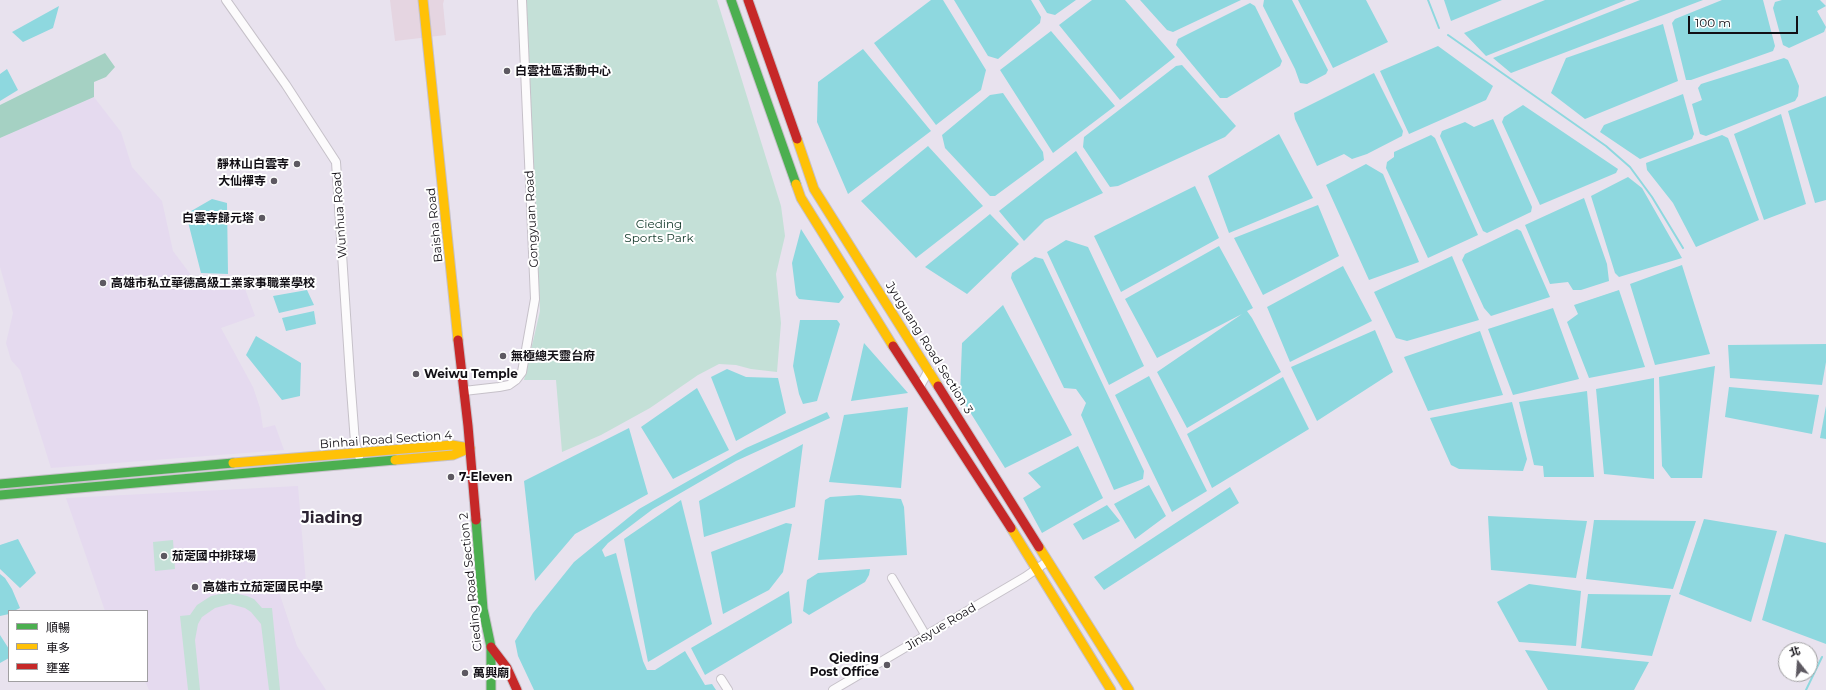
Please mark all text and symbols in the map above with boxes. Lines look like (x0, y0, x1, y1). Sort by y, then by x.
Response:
scale bar (1690, 8, 1800, 34)
text: 100 m (1695, 15, 1731, 30)
place label: 白雲社區活動中心 (515, 64, 611, 78)
marker: 白雲社區活動中心 (502, 66, 512, 76)
place label: 靜林山白雲寺 (217, 157, 289, 171)
marker: 靜林山白雲寺 (292, 159, 302, 169)
street label: Gongyuan Road (522, 170, 542, 268)
street label: Wunhua Road (330, 171, 350, 259)
place label: 大仙禪寺 (218, 174, 266, 188)
marker: 大仙禪寺 (269, 176, 279, 186)
street label: Baisha Road (424, 187, 446, 263)
place label: 白雲寺歸元塔 (182, 211, 254, 225)
marker: 白雲寺歸元塔 (257, 213, 267, 223)
park label: Cieding Sports Park (624, 217, 694, 245)
place label: 高雄市私立華德高級工業家事職業學校 (111, 276, 315, 290)
marker: 高雄市私立華德高級工業家事職業學校 (98, 278, 108, 288)
street label: Jyuguang Road Section 3 (882, 279, 976, 417)
place label: 無極總天靈台府 (511, 349, 595, 363)
marker: 無極總天靈台府 (498, 351, 508, 361)
place label: Weiwu Temple (424, 367, 518, 381)
marker: Weiwu Temple (411, 369, 421, 379)
street label: Binhai Road Section 4 (319, 428, 453, 452)
place label: 7-Eleven (459, 470, 512, 484)
marker: 7-Eleven (446, 472, 456, 482)
district label: Jiading (301, 508, 363, 528)
street label: Cieding Road Section 2 (457, 512, 485, 652)
place label: 茄萣國中排球場 (172, 549, 256, 563)
marker: 茄萣國中排球場 (159, 551, 169, 561)
place label: 高雄市立茄萣國民中學 (203, 580, 323, 594)
marker: 高雄市立茄萣國民中學 (190, 582, 200, 592)
street label: Jinsyue Road (903, 600, 979, 654)
legend (8, 610, 148, 682)
text: 順暢 (46, 620, 70, 635)
text: 車多 (46, 640, 70, 655)
north arrow (1778, 642, 1818, 682)
text: 北 (1787, 643, 1802, 660)
place label: Qieding Post Office (810, 651, 879, 679)
text: 壅塞 (46, 660, 70, 675)
marker: Qieding Post Office (882, 660, 892, 670)
place label: 萬興廟 (473, 666, 509, 680)
marker: 萬興廟 (460, 668, 470, 678)

